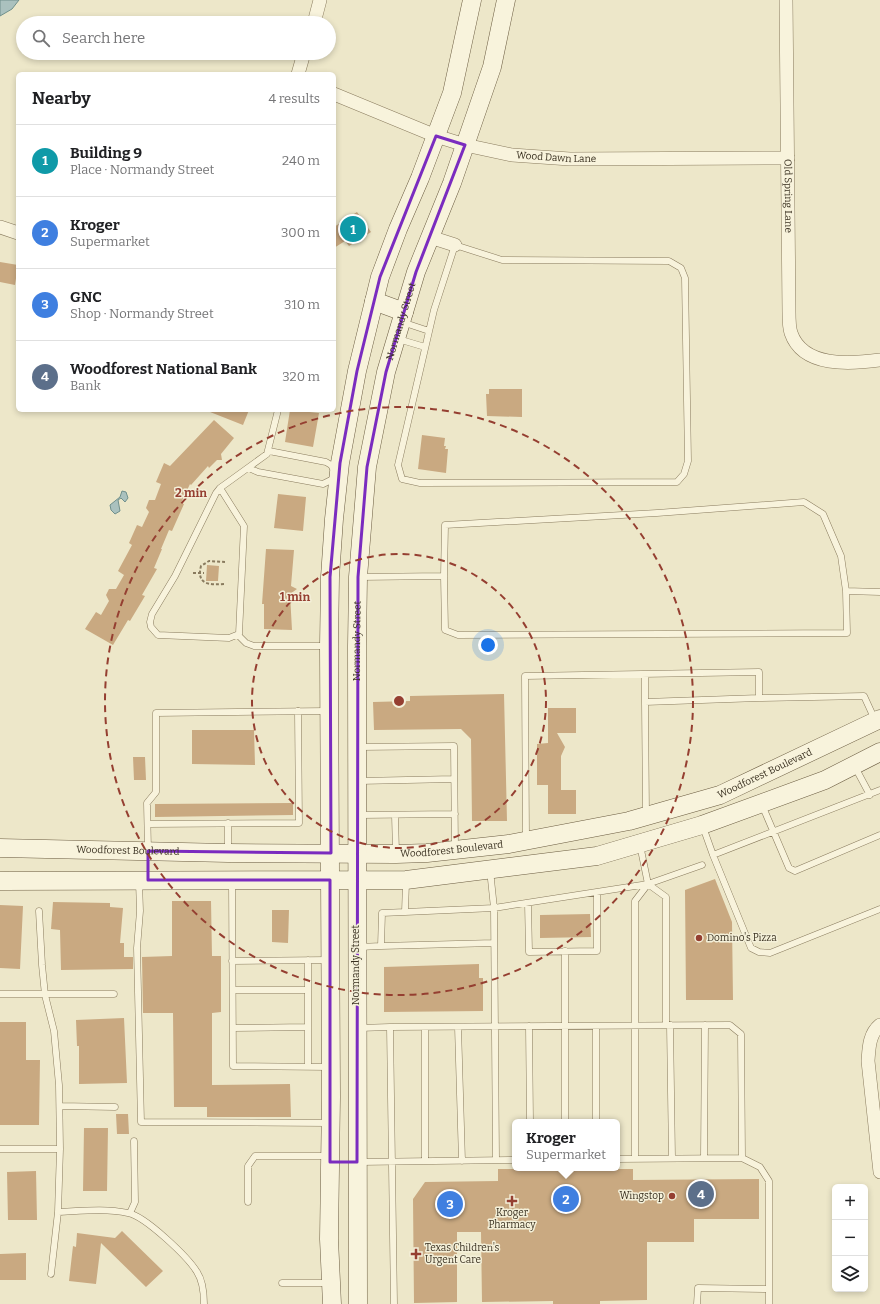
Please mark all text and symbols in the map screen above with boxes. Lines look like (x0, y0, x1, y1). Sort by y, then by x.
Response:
search box (16, 16, 336, 60)
icon: search (30, 27, 52, 49)
text: Search here (62, 29, 145, 47)
text: Nearby (32, 88, 91, 109)
text: 4 results (268, 91, 320, 106)
text: Building 9 (70, 144, 142, 162)
street label: Wood Dawn Lane (516, 149, 596, 165)
text: 1 (42, 153, 48, 168)
text: 240 m (282, 153, 320, 168)
street label: Old Spring Lane (782, 159, 794, 233)
text: Place · Normandy Street (70, 162, 214, 177)
pin: 1 (340, 214, 366, 244)
text: Kroger (70, 216, 120, 234)
text: 2 (41, 225, 49, 240)
text: 300 m (281, 225, 320, 240)
text: Supermarket (70, 234, 150, 249)
street label: Normandy Street (384, 281, 419, 362)
text: GNC (70, 288, 102, 306)
text: 3 (41, 297, 49, 312)
text: 310 m (284, 297, 320, 312)
text: Shop · Normandy Street (70, 306, 214, 321)
text: Woodforest National Bank (70, 360, 257, 378)
text: 4 (41, 369, 49, 384)
text: 320 m (282, 369, 320, 384)
text: Bank (70, 378, 101, 393)
text: 2 min (175, 486, 207, 500)
text: 1 min (280, 590, 310, 604)
street label: Normandy Street (351, 600, 364, 681)
your location (478, 635, 498, 655)
centre of rings (392, 694, 406, 708)
street label: Woodforest Boulevard (716, 746, 814, 801)
street label: Woodforest Boulevard (400, 839, 504, 860)
street label: Woodforest Boulevard (76, 844, 180, 858)
street label: Normandy Street (350, 924, 362, 1005)
place label: Domino's Pizza (707, 932, 777, 944)
marker: Domino's Pizza (694, 933, 704, 943)
popup (512, 1119, 620, 1171)
text: Kroger (526, 1129, 576, 1147)
text: Supermarket (526, 1147, 606, 1162)
pin: 4 (688, 1179, 714, 1209)
pin: 2 (553, 1184, 579, 1214)
map controls (832, 1184, 868, 1292)
button: + (832, 1184, 868, 1220)
pin: 3 (437, 1189, 463, 1219)
place label: Wingstop (619, 1190, 664, 1202)
marker: Wingstop (667, 1191, 677, 1201)
marker: Kroger Pharmacy (507, 1196, 517, 1206)
place label: Kroger Pharmacy (488, 1207, 536, 1231)
button: − (832, 1220, 868, 1256)
place label: Texas Children's Urgent Care (425, 1242, 499, 1266)
marker: Texas Children's Urgent Care (410, 1248, 422, 1260)
button: layers (832, 1256, 868, 1292)

